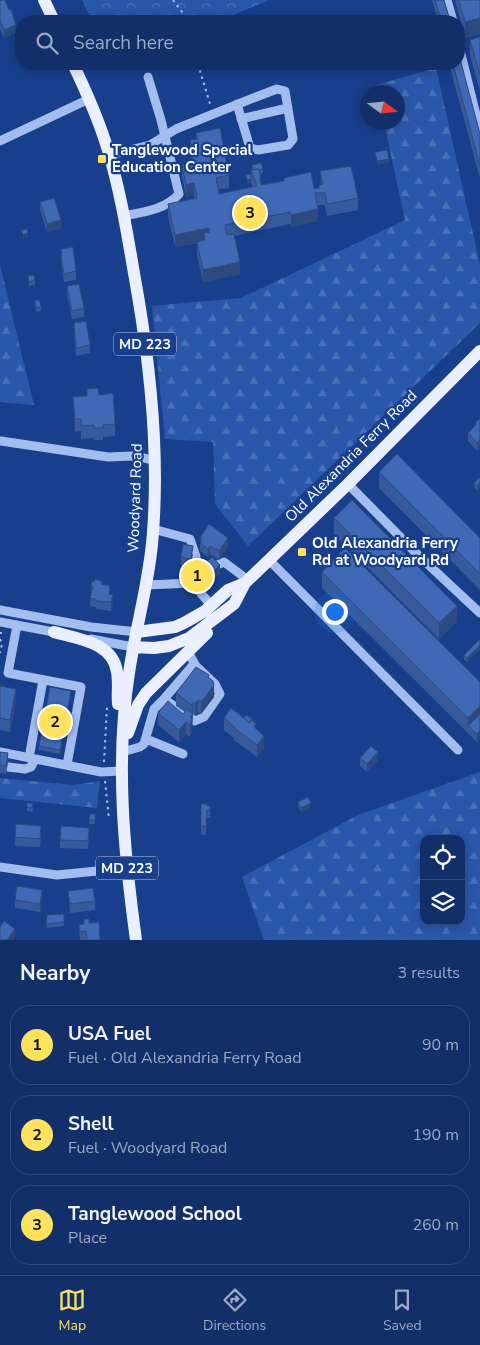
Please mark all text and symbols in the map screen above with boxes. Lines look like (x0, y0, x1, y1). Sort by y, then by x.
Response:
search box (15, 15, 465, 70)
icon: search (33, 29, 61, 57)
text: Search here (73, 30, 174, 56)
north arrow (360, 85, 405, 130)
place label: Tanglewood Special Education Center (112, 140, 253, 177)
marker: Tanglewood Special Education Center (96, 153, 108, 165)
pin: 3 (234, 194, 266, 232)
road number: MD 223 (114, 332, 176, 356)
street label: Old Alexandria Ferry Road (281, 386, 421, 526)
street label: Woodyard Road (123, 443, 147, 553)
place label: Old Alexandria Ferry Rd at Woodyard Rd (312, 533, 458, 570)
marker: Old Alexandria Ferry Rd at Woodyard Rd (296, 546, 308, 558)
pin: 1 (181, 557, 213, 595)
your location (322, 599, 348, 625)
pin: 2 (39, 703, 71, 741)
map controls (420, 835, 465, 925)
button: locate (420, 835, 465, 880)
road number: MD 223 (96, 856, 158, 880)
button: layers (420, 880, 465, 925)
text: Nearby (20, 959, 90, 987)
text: 3 results (398, 962, 460, 984)
text: USA Fuel (68, 1021, 151, 1047)
text: 1 (32, 1034, 42, 1056)
text: 90 m (422, 1034, 459, 1056)
text: Fuel · Old Alexandria Ferry Road (68, 1047, 302, 1069)
text: Shell (68, 1111, 114, 1137)
text: 2 (32, 1124, 42, 1146)
text: 190 m (412, 1124, 459, 1146)
text: Fuel · Woodyard Road (68, 1137, 227, 1159)
text: Tanglewood School (68, 1201, 242, 1227)
text: 3 (32, 1214, 42, 1236)
text: 260 m (412, 1214, 459, 1236)
text: Place (68, 1227, 107, 1249)
tab: Map (58, 1286, 86, 1335)
tab: Directions (203, 1286, 266, 1335)
tab: Saved (383, 1286, 422, 1335)

